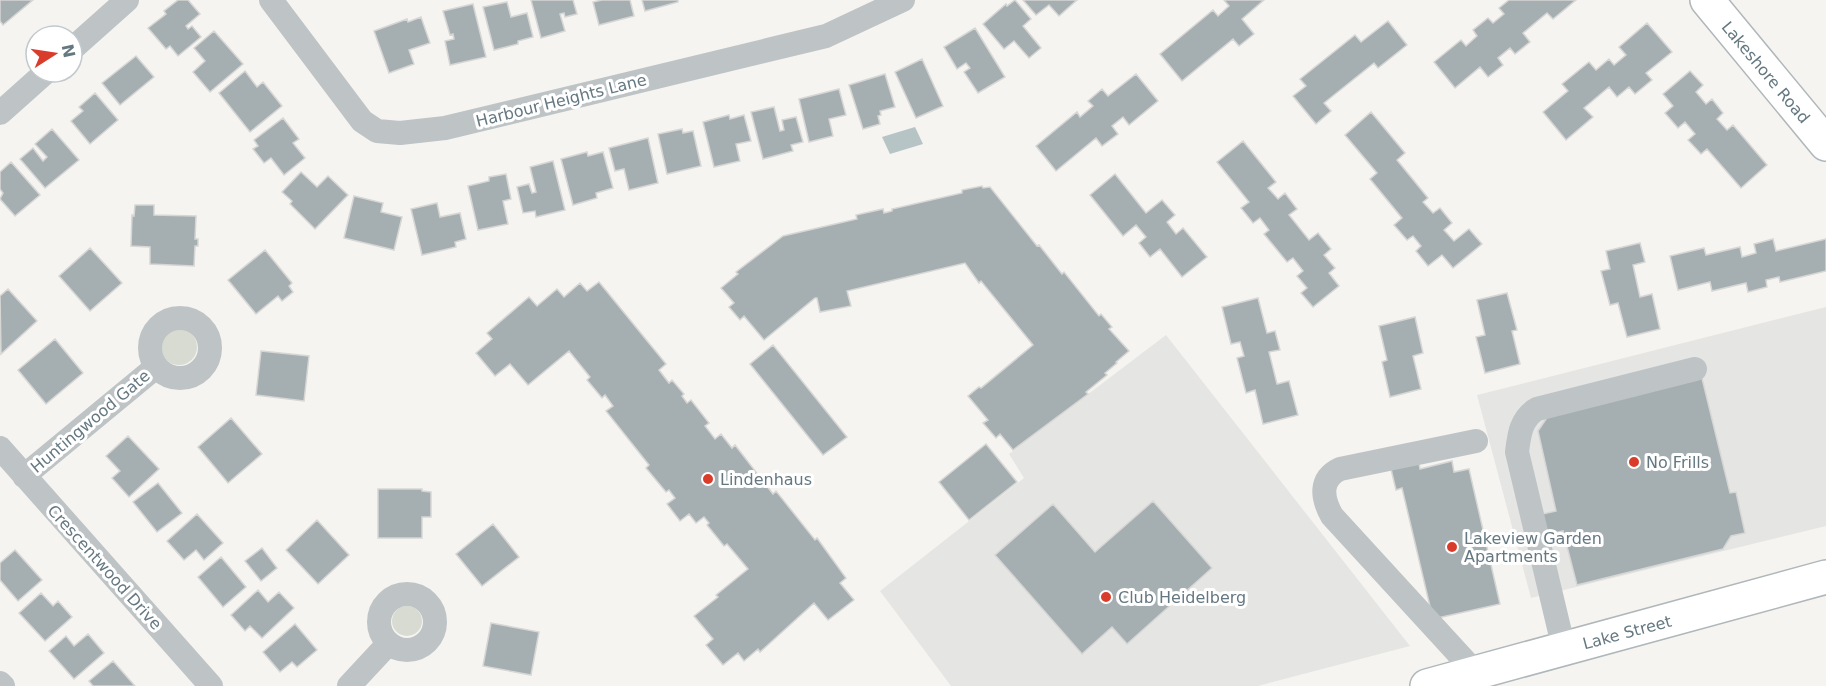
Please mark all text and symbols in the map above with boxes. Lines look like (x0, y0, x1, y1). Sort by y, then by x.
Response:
street label: Lakeshore Road (1718, 18, 1814, 127)
north arrow (24, 24, 84, 84)
text: N (57, 42, 79, 60)
street label: Harbour Heights Lane (474, 70, 648, 131)
street label: Huntingwood Gate (27, 366, 154, 477)
place label: No Frills (1646, 453, 1709, 472)
marker: No Frills (1627, 455, 1641, 469)
place label: Lindenhaus (720, 470, 812, 489)
marker: Lindenhaus (701, 472, 715, 486)
street label: Crescentwood Drive (44, 501, 166, 634)
place label: Lakeview Garden Apartments (1464, 529, 1602, 566)
marker: Lakeview Garden Apartments (1445, 540, 1459, 554)
place label: Club Heidelberg (1118, 588, 1246, 607)
marker: Club Heidelberg (1099, 590, 1113, 604)
street label: Lake Street (1581, 612, 1674, 653)

